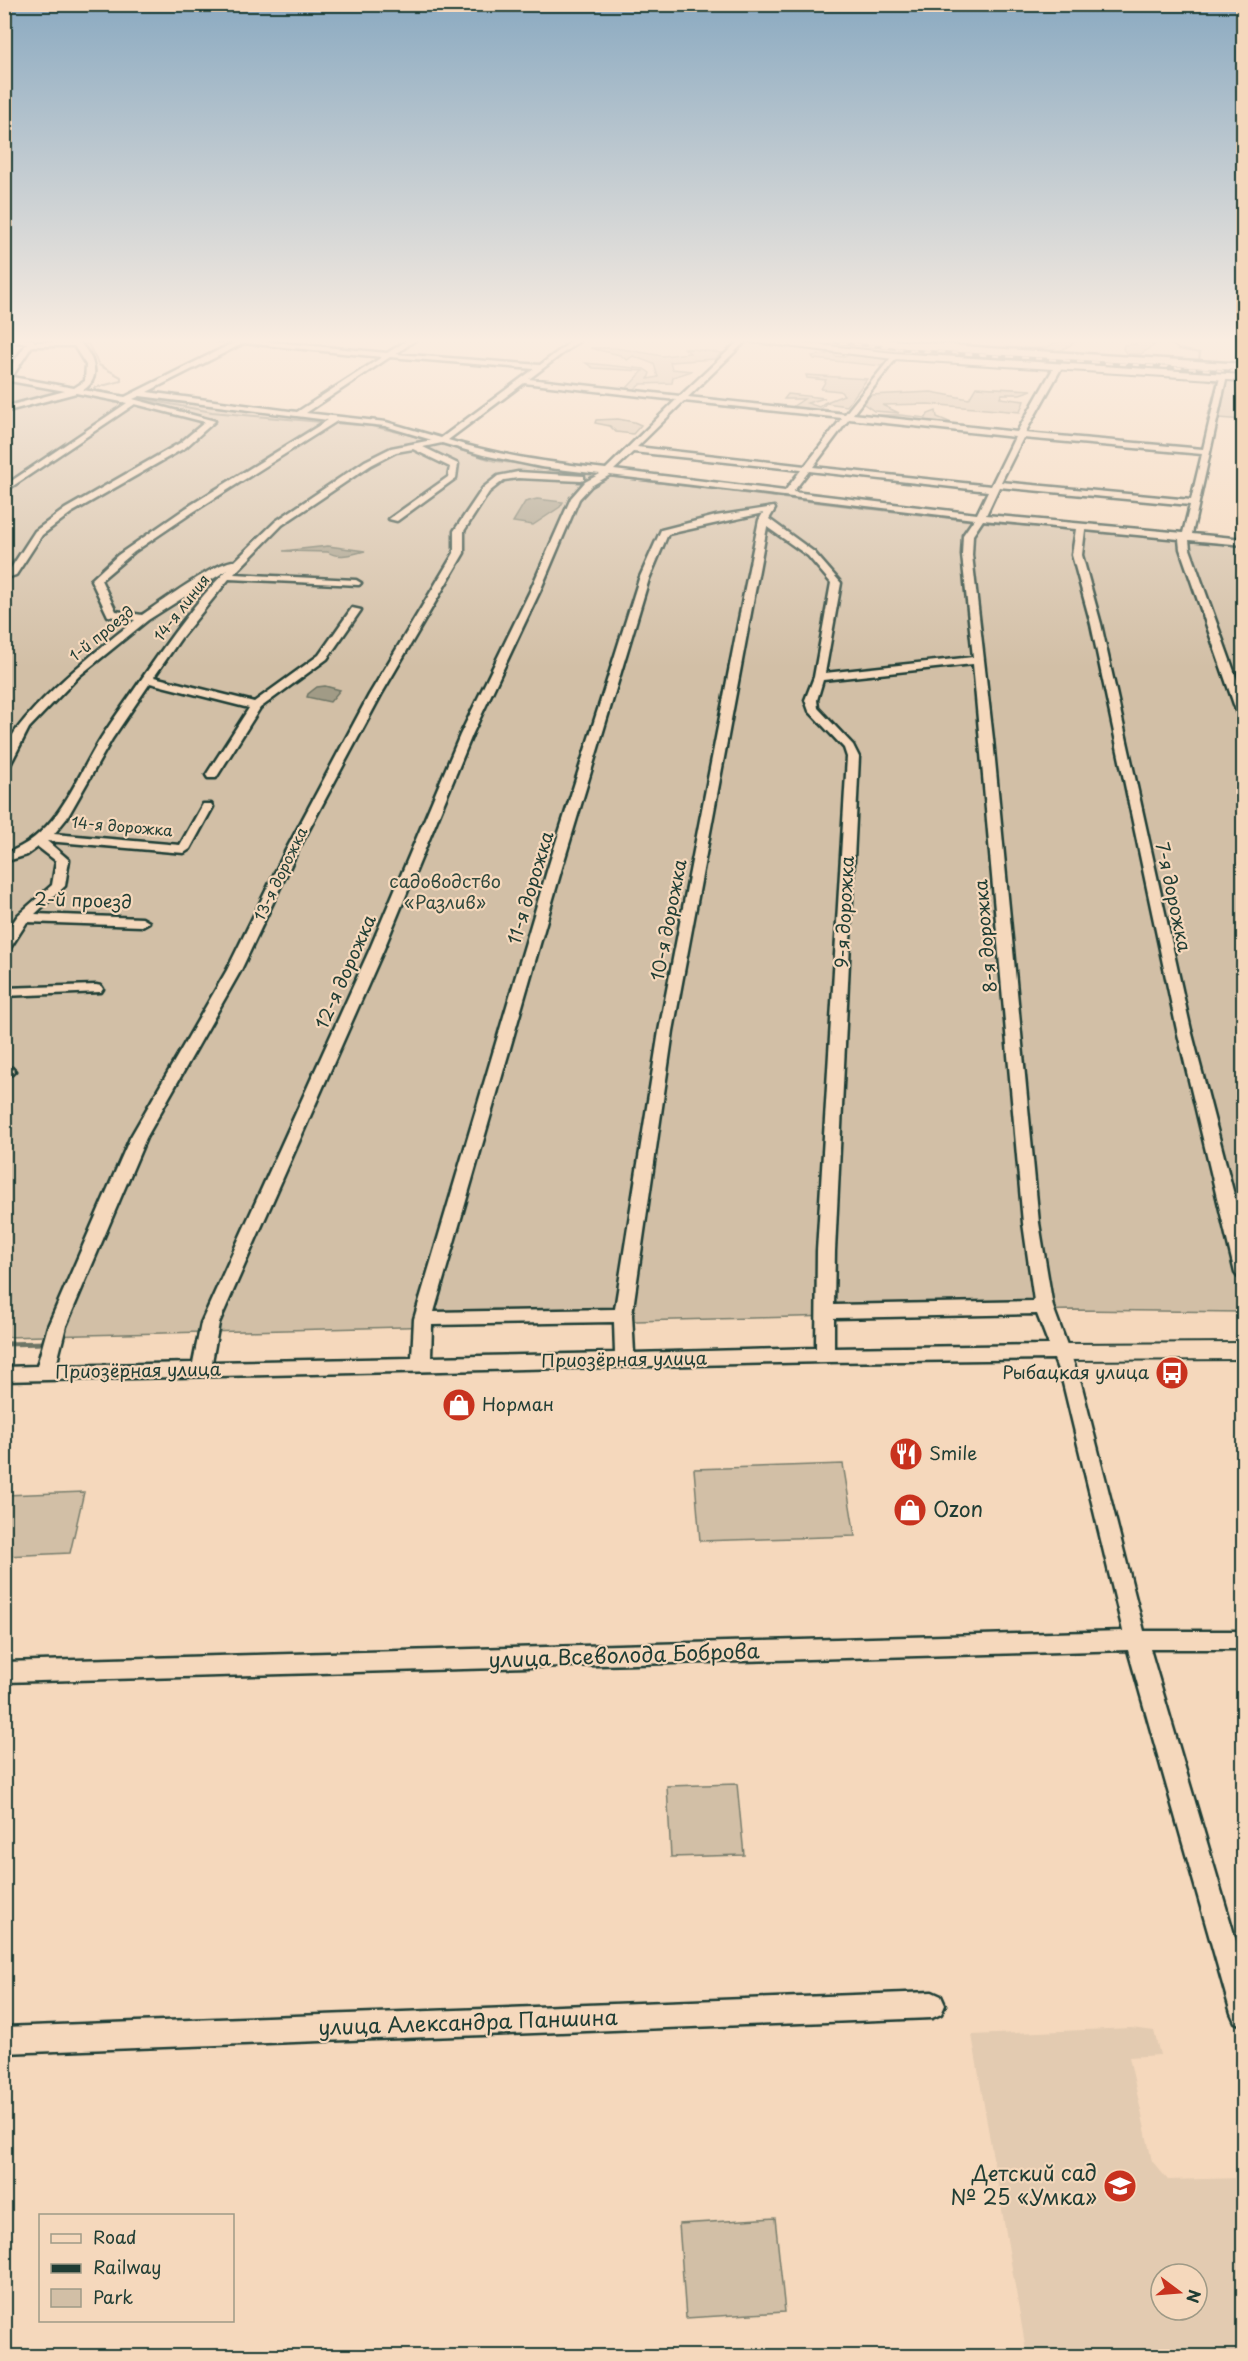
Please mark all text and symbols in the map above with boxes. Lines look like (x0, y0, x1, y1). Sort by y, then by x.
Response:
street label: 14-я линия (147, 569, 214, 645)
street label: 1-й проезд (64, 599, 139, 666)
street label: 14-я дорожка (70, 810, 174, 841)
street label: 13-я дорожка (247, 822, 313, 924)
street label: 11-я дорожка (500, 827, 560, 948)
street label: 7-я дорожка (1150, 839, 1199, 955)
street label: 9-я дорожка (827, 854, 860, 969)
street label: 10-я дорожка (643, 856, 693, 983)
park label: садоводство «Разлив» (389, 867, 501, 915)
street label: 8-я дорожка (966, 878, 1003, 994)
street label: 2-й проезд (34, 884, 132, 915)
street label: 12-я дорожка (307, 909, 382, 1033)
street label: Приозёрная улица (541, 1344, 708, 1373)
street label: Приозёрная улица (55, 1355, 222, 1384)
bus stop icon: Рыбацкая улица (1154, 1355, 1190, 1391)
place label: Рыбацкая улица (1002, 1358, 1150, 1385)
shop icon: Норман (441, 1387, 477, 1423)
place label: Норман (482, 1390, 554, 1417)
restaurant icon: Smile (888, 1436, 924, 1472)
place label: Smile (929, 1439, 977, 1466)
shop icon: Ozon (892, 1492, 928, 1528)
place label: Ozon (933, 1492, 983, 1524)
street label: улица Всеволода Боброва (488, 1633, 760, 1675)
street label: улица Александра Паншина (318, 2000, 619, 2042)
place label: Детский сад № 25 «Умка» (950, 2156, 1097, 2212)
school or university icon: Детский сад № 25 «Умка» (1102, 2168, 1138, 2204)
legend (39, 2214, 234, 2322)
text: Road (93, 2223, 137, 2250)
text: Railway (93, 2253, 161, 2280)
north arrow (1149, 2262, 1209, 2322)
text: Park (93, 2283, 133, 2310)
text: N (1181, 2287, 1208, 2306)

